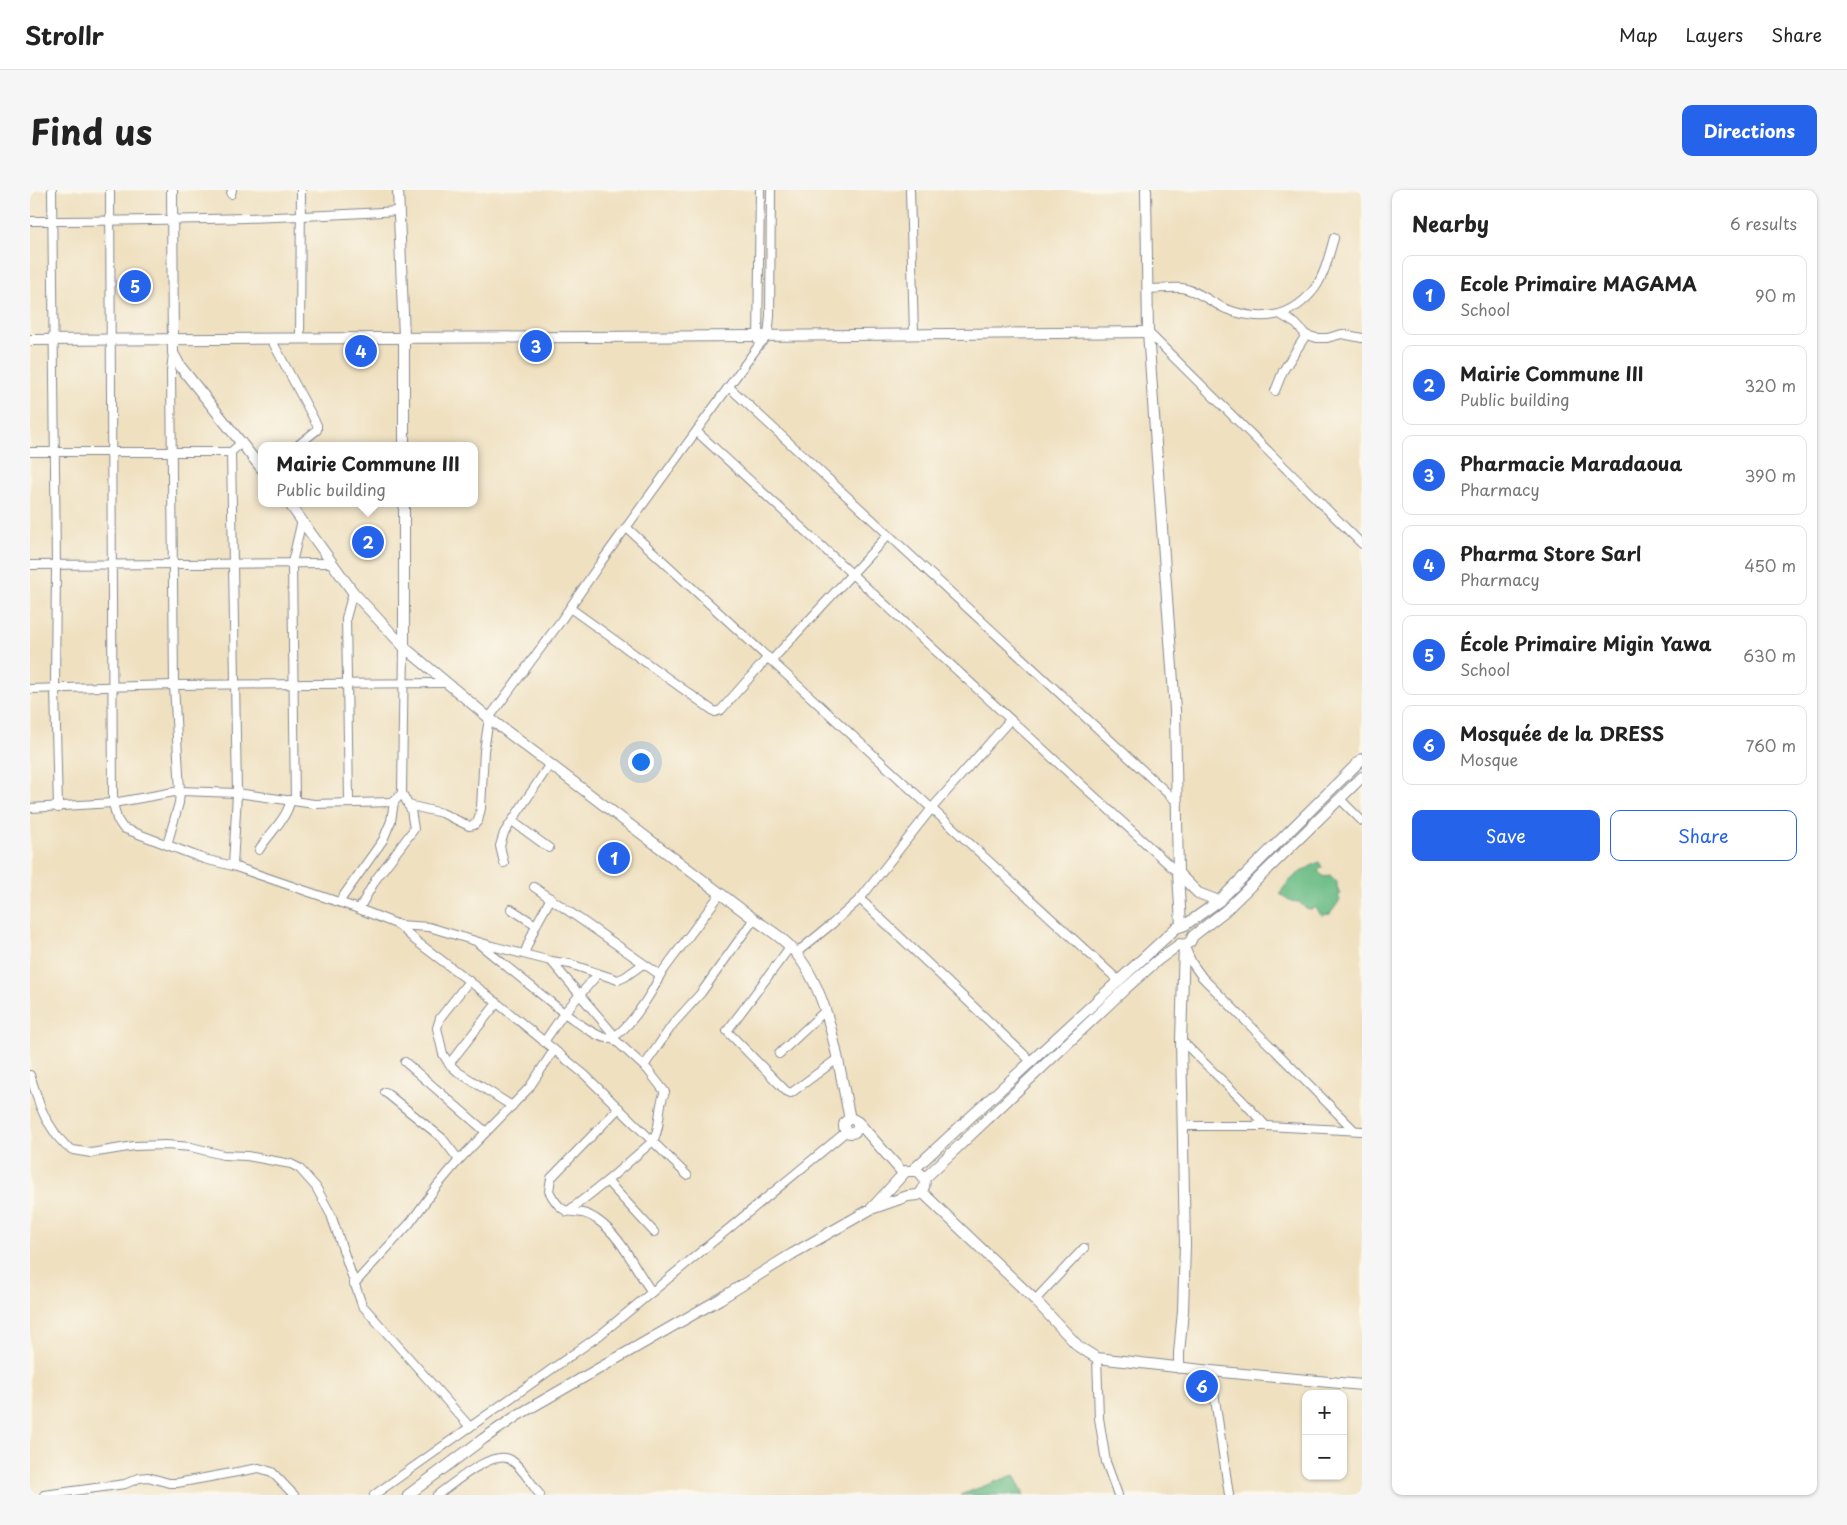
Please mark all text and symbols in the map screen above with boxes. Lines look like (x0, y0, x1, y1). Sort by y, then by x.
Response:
text: Strollr (25, 17, 104, 53)
text: Map (1619, 21, 1658, 48)
text: Layers (1686, 21, 1743, 48)
text: Share (1771, 21, 1822, 48)
text: Find us (30, 104, 152, 157)
button: Directions (1682, 105, 1817, 156)
text: Nearby (1412, 207, 1489, 239)
text: 6 results (1730, 211, 1797, 235)
pin: 5 (119, 267, 151, 305)
text: Ecole Primaire MAGAMA (1460, 269, 1697, 297)
text: 1 (1425, 283, 1433, 307)
text: 90 m (1755, 283, 1796, 307)
text: School (1460, 297, 1510, 321)
pin: 3 (520, 327, 552, 365)
pin: 4 (345, 332, 377, 370)
text: Mairie Commune III (1460, 359, 1643, 387)
text: 2 (1423, 373, 1435, 397)
text: 320 m (1745, 373, 1796, 397)
text: Public building (1460, 387, 1570, 411)
popup (258, 442, 478, 507)
text: Mairie Commune III (276, 449, 460, 477)
text: Pharmacie Maradaoua (1460, 449, 1682, 477)
text: 3 (1424, 463, 1434, 487)
text: 390 m (1745, 463, 1796, 487)
text: Public building (276, 477, 386, 501)
text: Pharmacy (1460, 477, 1540, 501)
pin: 2 (352, 523, 384, 561)
text: Pharma Store Sarl (1460, 539, 1641, 567)
text: 4 (1424, 553, 1434, 577)
text: 450 m (1744, 553, 1796, 577)
text: Pharmacy (1460, 567, 1540, 591)
text: École Primaire Migin Yawa (1460, 629, 1712, 657)
text: 5 (1424, 643, 1434, 667)
text: 630 m (1743, 643, 1796, 667)
text: School (1460, 657, 1510, 681)
text: Mosquée de la DRESS (1460, 719, 1664, 747)
text: 6 (1423, 733, 1435, 757)
text: 760 m (1746, 733, 1796, 757)
text: Mosque (1460, 747, 1518, 771)
your location (628, 749, 654, 775)
button: Save (1412, 810, 1600, 861)
button: Share (1610, 810, 1797, 861)
pin: 1 (598, 839, 630, 877)
pin: 6 (1186, 1367, 1218, 1405)
map controls (1302, 1390, 1347, 1480)
button: + (1302, 1390, 1347, 1435)
button: − (1302, 1435, 1347, 1480)

